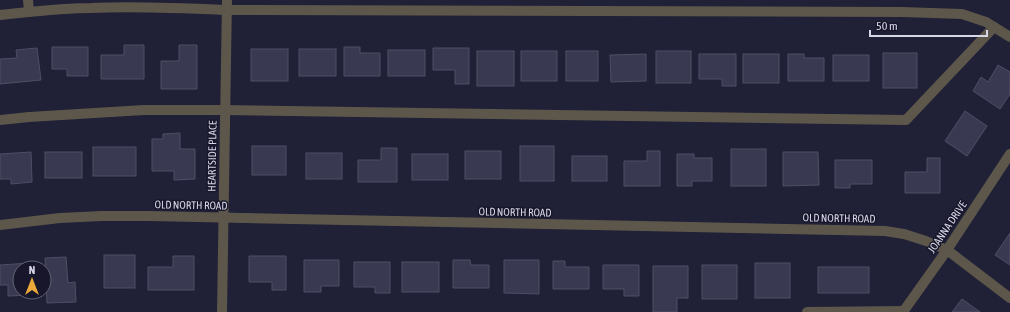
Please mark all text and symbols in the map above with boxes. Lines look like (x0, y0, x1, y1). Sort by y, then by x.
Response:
scale bar (870, 12, 987, 38)
text: 50 m (876, 19, 898, 33)
street label: HEARTSIDE PLACE (205, 120, 219, 192)
street label: OLD NORTH ROAD (154, 198, 228, 212)
street label: JOANNA DRIVE (925, 199, 969, 255)
street label: OLD NORTH ROAD (478, 205, 552, 219)
street label: OLD NORTH ROAD (802, 211, 876, 225)
north arrow (12, 260, 52, 300)
text: N (29, 264, 35, 276)

